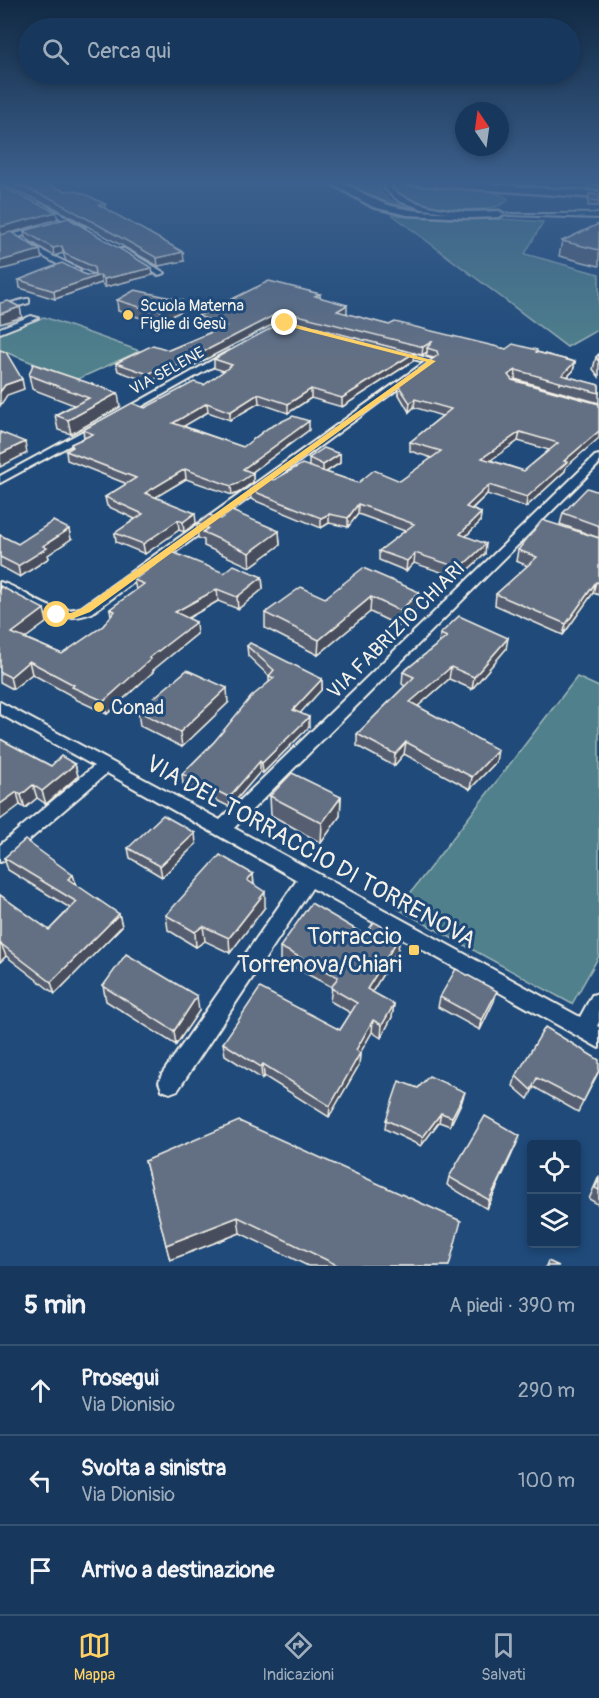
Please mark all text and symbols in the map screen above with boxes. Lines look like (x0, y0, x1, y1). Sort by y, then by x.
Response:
search box (18, 18, 581, 84)
icon: search (39, 35, 72, 68)
text: Cerca qui (87, 37, 171, 65)
north arrow (455, 102, 509, 156)
place label: Scuola Materna Figlie di Gesù (140, 296, 244, 334)
marker: Scuola Materna Figlie di Gesù (121, 308, 135, 322)
route end (271, 309, 297, 335)
street label: VIA SELENE (126, 342, 208, 400)
street label: VIA FABRIZIO CHIARI (322, 556, 470, 704)
route start (43, 601, 69, 627)
place label: Conad (111, 695, 164, 720)
marker: Conad (92, 700, 106, 714)
street label: VIA DEL TORRACCIO DI TORRENOVA (141, 749, 481, 955)
place label: Torraccio Torrenova/Chiari (237, 922, 402, 979)
marker: Torraccio Torrenova/Chiari (407, 943, 421, 957)
map controls (527, 1140, 581, 1248)
button: locate (527, 1140, 581, 1194)
button: layers (527, 1194, 581, 1248)
text: 5 min (24, 1289, 86, 1321)
text: A piedi · 390 m (449, 1293, 575, 1318)
text: Prosegui (81, 1364, 159, 1392)
icon: ahead (24, 1374, 57, 1407)
text: 290 m (518, 1378, 575, 1403)
text: Via Dionisio (81, 1392, 175, 1417)
text: Svolta a sinistra (81, 1454, 226, 1482)
icon: left (24, 1464, 57, 1497)
text: 100 m (518, 1468, 575, 1493)
text: Via Dionisio (81, 1482, 175, 1507)
icon: arrive (24, 1554, 57, 1587)
text: Arrivo a destinazione (81, 1556, 274, 1584)
tab: Mappa (74, 1629, 115, 1685)
tab: Indicazioni (263, 1629, 334, 1685)
tab: Salvati (481, 1629, 525, 1685)

